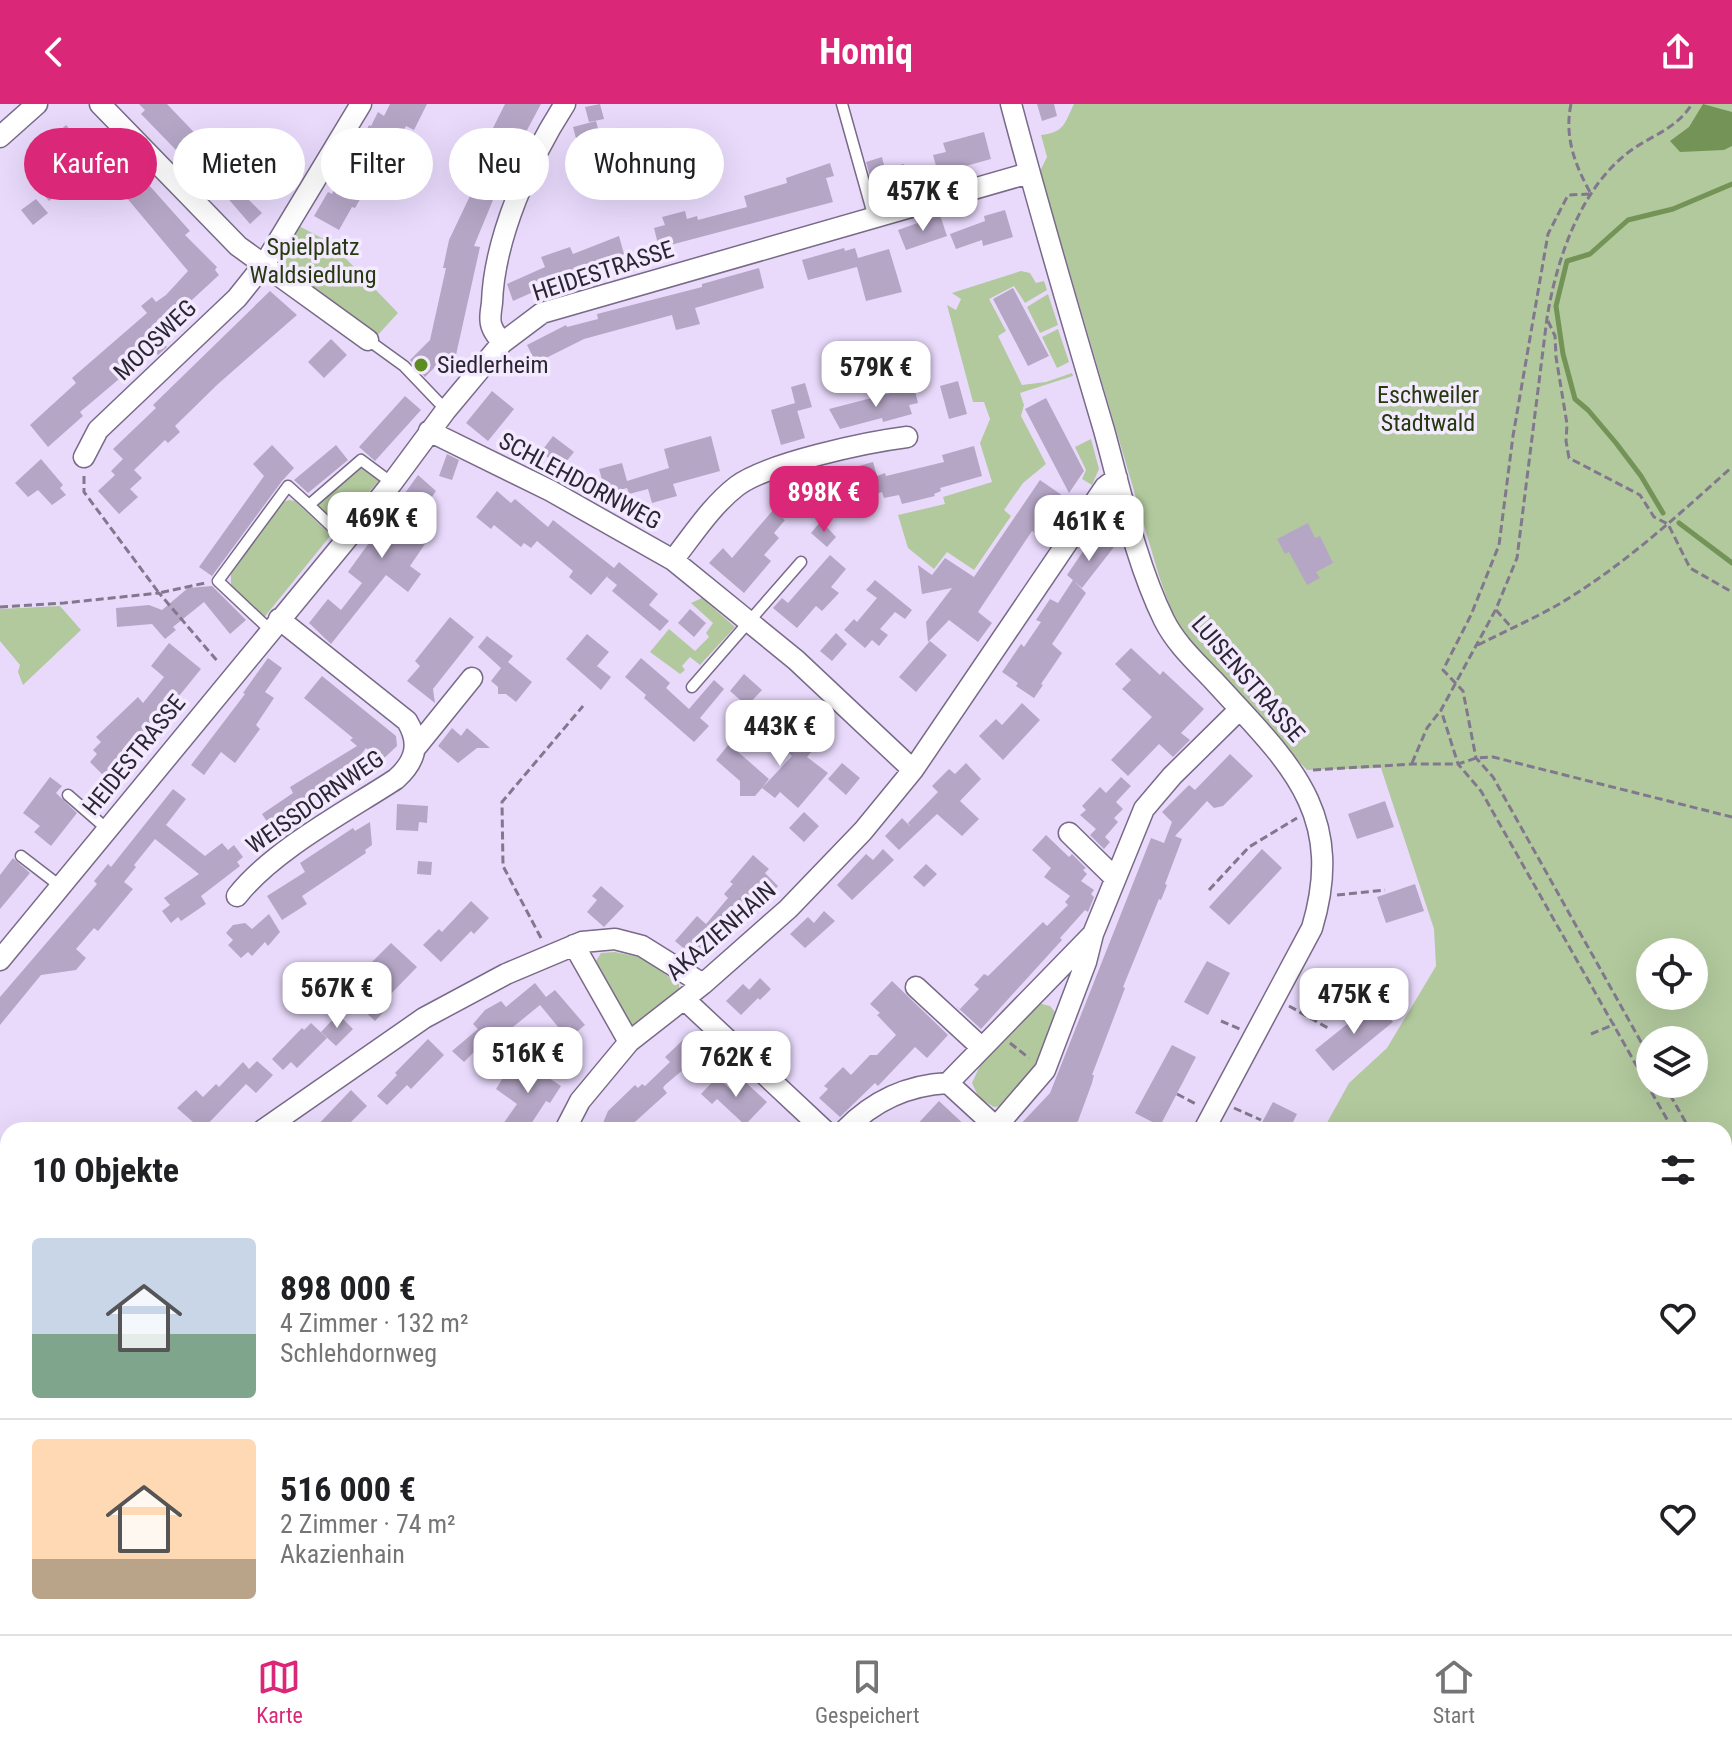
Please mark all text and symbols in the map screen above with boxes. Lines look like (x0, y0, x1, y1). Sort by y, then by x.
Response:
icon: back (32, 30, 76, 74)
icon: share (1656, 30, 1700, 74)
text: Homiq (819, 31, 913, 73)
chip: Kaufen (24, 128, 157, 200)
chip: Mieten (173, 128, 305, 200)
chip: Filter (321, 128, 433, 200)
chip: Neu (449, 128, 549, 200)
chip: Wohnung (565, 128, 724, 200)
pin: 457K € (858, 165, 988, 233)
text: 457K € (887, 176, 959, 206)
park label: Spielplatz Waldsiedlung (250, 233, 376, 289)
street label: HEIDESTRASSE (529, 235, 677, 307)
street label: MOOSWEG (108, 294, 202, 386)
pin: 579K € (811, 341, 941, 409)
place label: Siedlerheim (437, 351, 549, 379)
text: 579K € (840, 352, 912, 382)
marker: Siedlerheim (412, 356, 430, 374)
park label: Eschweiler Stadtwald (1377, 381, 1479, 437)
street label: SCHLEHDORNWEG (494, 427, 666, 535)
pin: 898K € (759, 466, 889, 534)
text: 898K € (788, 477, 860, 507)
pin: 469K € (317, 492, 447, 560)
pin: 461K € (1024, 495, 1154, 563)
text: 469K € (346, 503, 418, 533)
text: 461K € (1053, 506, 1125, 536)
street label: LUISENSTRASSE (1186, 610, 1310, 748)
street label: HEIDESTRASSE (77, 689, 191, 821)
pin: 443K € (715, 700, 845, 768)
text: 443K € (744, 711, 816, 741)
street label: WEISSDORNWEG (241, 744, 389, 860)
street label: AKAZIENHAIN (661, 876, 781, 986)
map controls (1636, 938, 1708, 1098)
button: locate (1636, 938, 1708, 1010)
pin: 567K € (272, 962, 402, 1030)
pin: 475K € (1289, 968, 1419, 1036)
text: 567K € (301, 973, 373, 1003)
text: 475K € (1318, 979, 1390, 1009)
button: layers (1636, 1026, 1708, 1098)
pin: 516K € (463, 1027, 593, 1095)
pin: 762K € (671, 1031, 801, 1099)
text: 516K € (492, 1038, 564, 1068)
text: 762K € (700, 1042, 772, 1072)
icon: filters (1656, 1148, 1700, 1192)
text: 10 Objekte (32, 1150, 179, 1190)
text: 898 000 € (280, 1268, 416, 1308)
icon: home (96, 1270, 192, 1366)
icon: heart (1656, 1296, 1700, 1340)
text: 4 Zimmer · 132 m² (280, 1308, 469, 1338)
text: Schlehdornweg (280, 1338, 437, 1368)
text: 516 000 € (280, 1469, 416, 1509)
icon: home (96, 1471, 192, 1567)
icon: heart (1656, 1497, 1700, 1541)
text: 2 Zimmer · 74 m² (280, 1509, 456, 1539)
text: Akazienhain (280, 1539, 405, 1569)
tab: Karte (256, 1655, 303, 1728)
tab: Gespeichert (815, 1655, 920, 1728)
tab: Start (1432, 1655, 1476, 1728)

